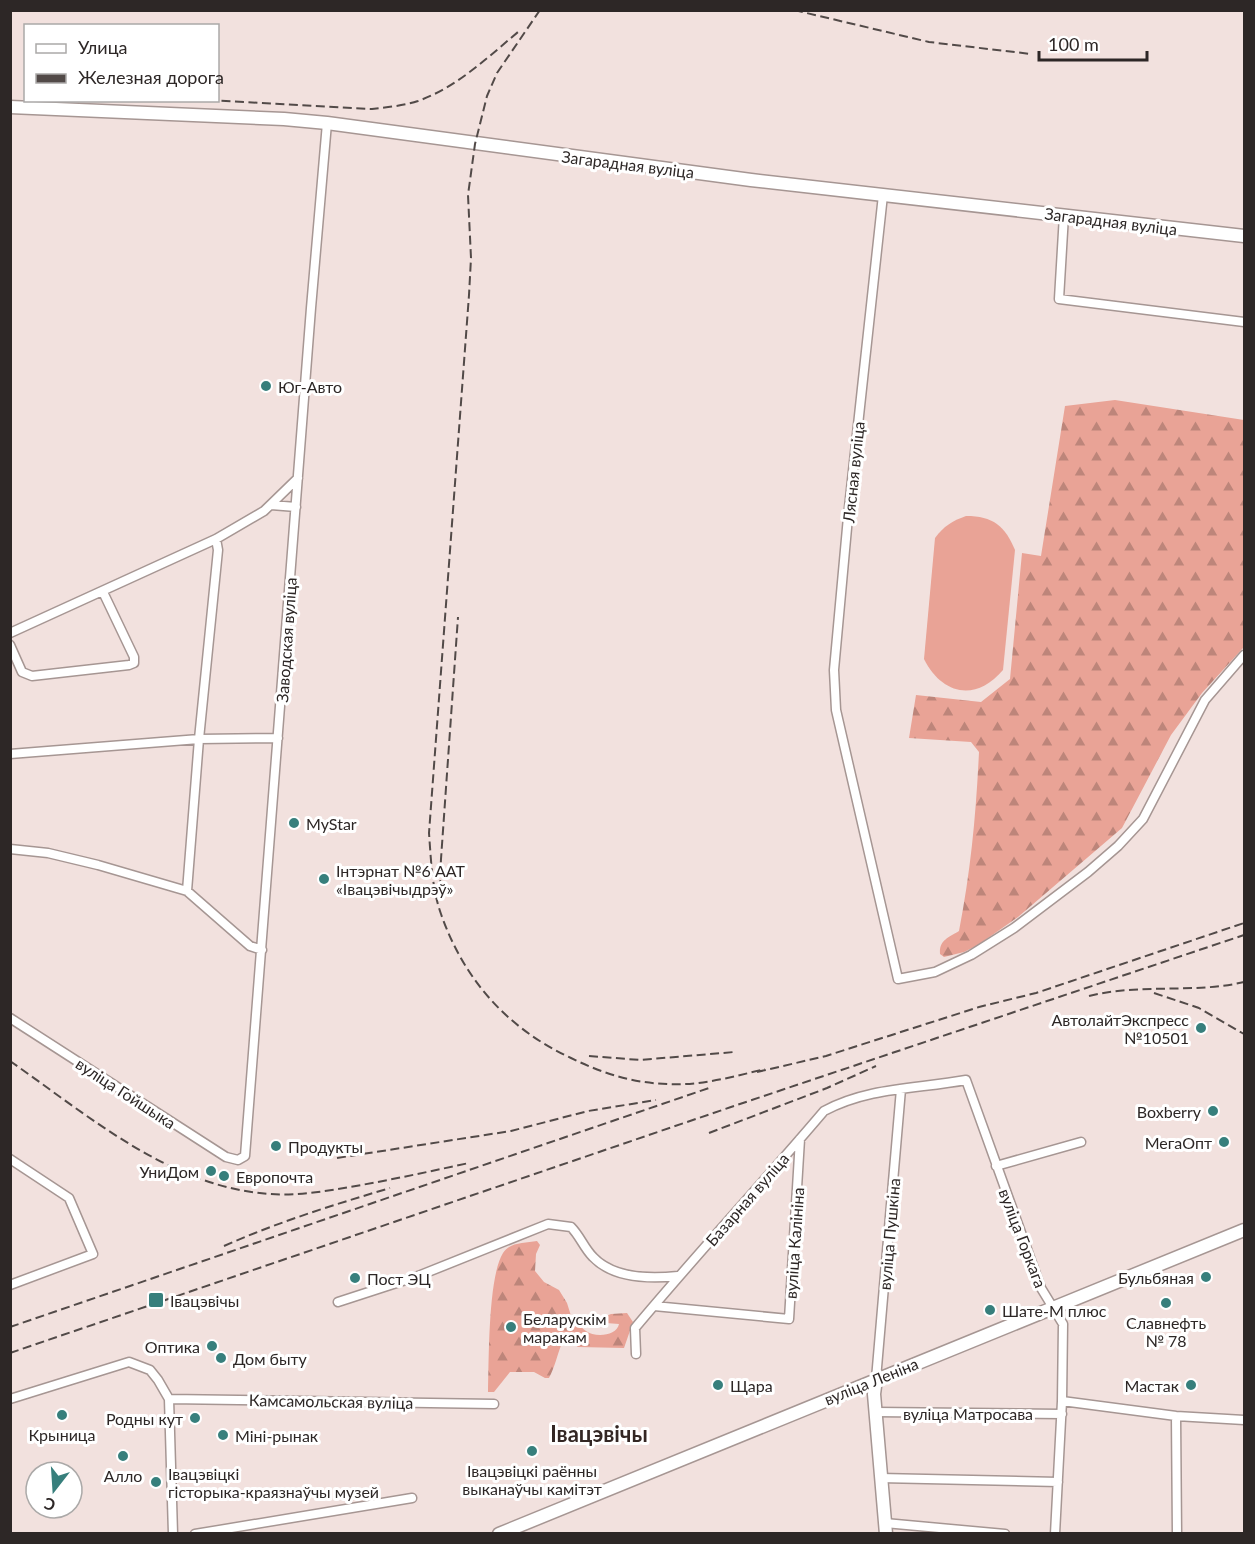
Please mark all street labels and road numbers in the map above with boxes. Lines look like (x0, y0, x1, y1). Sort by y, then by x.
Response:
street label: Загарадная вуліца (561, 146, 695, 182)
street label: Загарадная вуліца (1044, 203, 1178, 239)
street label: Лясная вуліца (838, 420, 868, 525)
street label: Заводская вуліца (272, 577, 300, 703)
street label: вуліца Гойшыка (73, 1054, 179, 1132)
street label: Базарная вуліца (701, 1149, 793, 1249)
street label: вуліца Пушкіна (875, 1177, 903, 1291)
street label: вуліца Горкага (995, 1186, 1051, 1290)
street label: вуліца Калініна (781, 1187, 807, 1299)
street label: вуліца Леніна (821, 1354, 921, 1408)
street label: Камсамольская вуліца (249, 1390, 413, 1412)
street label: вуліца Матросава (903, 1404, 1033, 1423)

